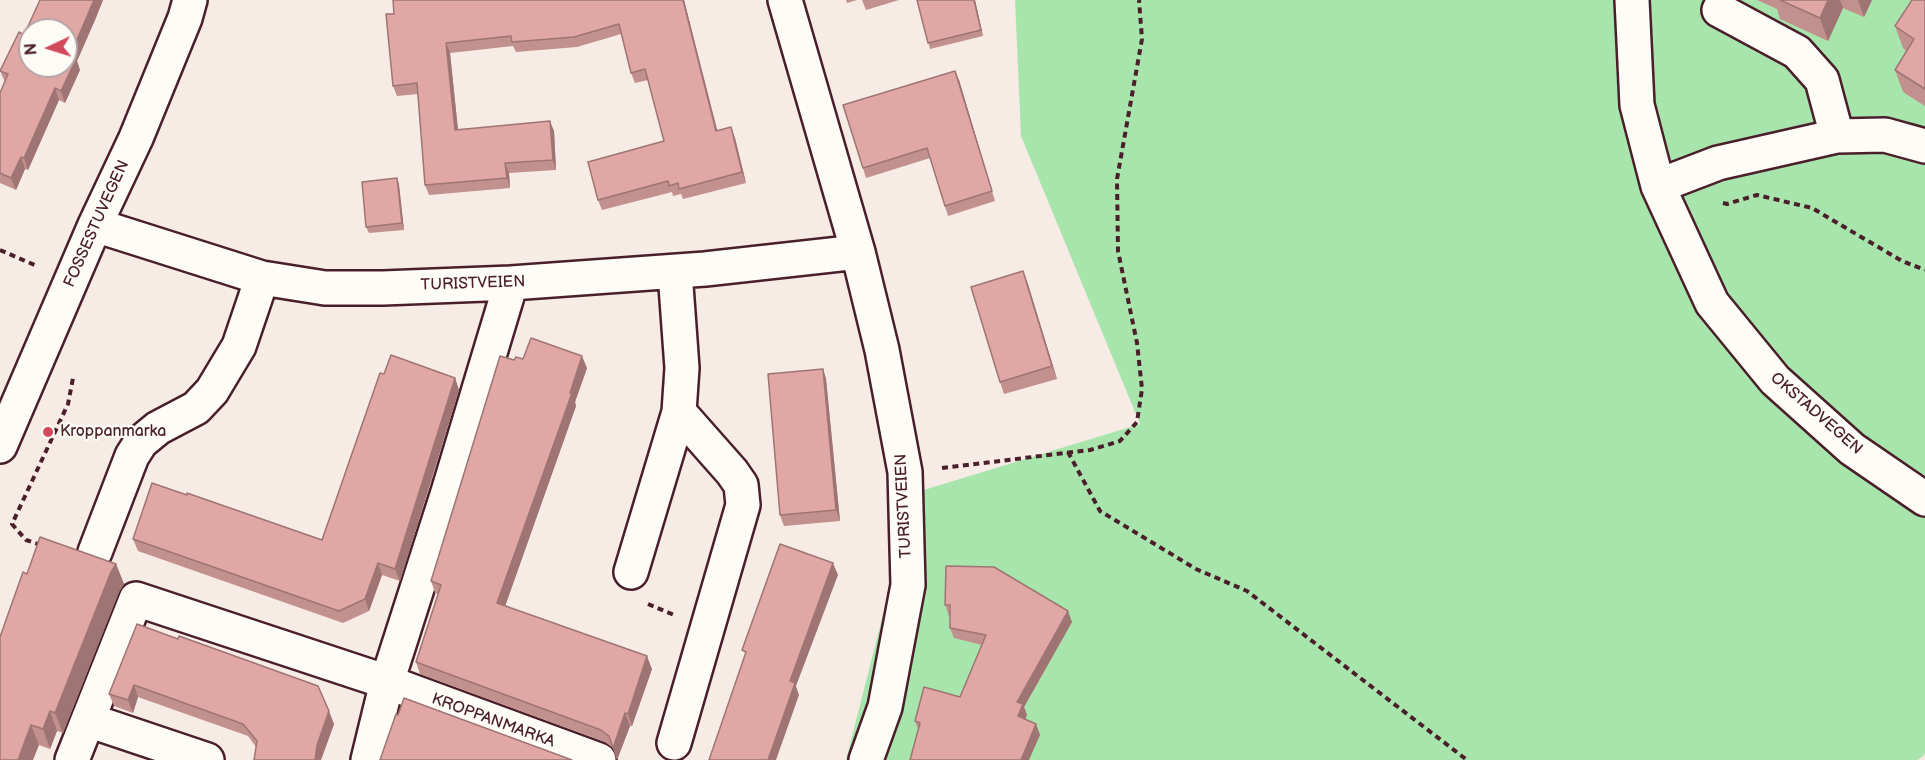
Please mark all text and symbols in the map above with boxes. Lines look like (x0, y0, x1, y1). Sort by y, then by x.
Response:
north arrow (18, 18, 78, 78)
text: N (22, 42, 41, 56)
street label: FOSSESTUVEGEN (60, 157, 134, 291)
street label: TURISTVEIEN (420, 273, 526, 295)
street label: OKSTADVEGEN (1766, 369, 1866, 459)
place label: Kroppanmarka (60, 422, 166, 442)
marker: Kroppanmarka (41, 425, 55, 439)
street label: TURISTVEIEN (892, 453, 916, 559)
street label: KROPPANMARKA (429, 690, 557, 752)

